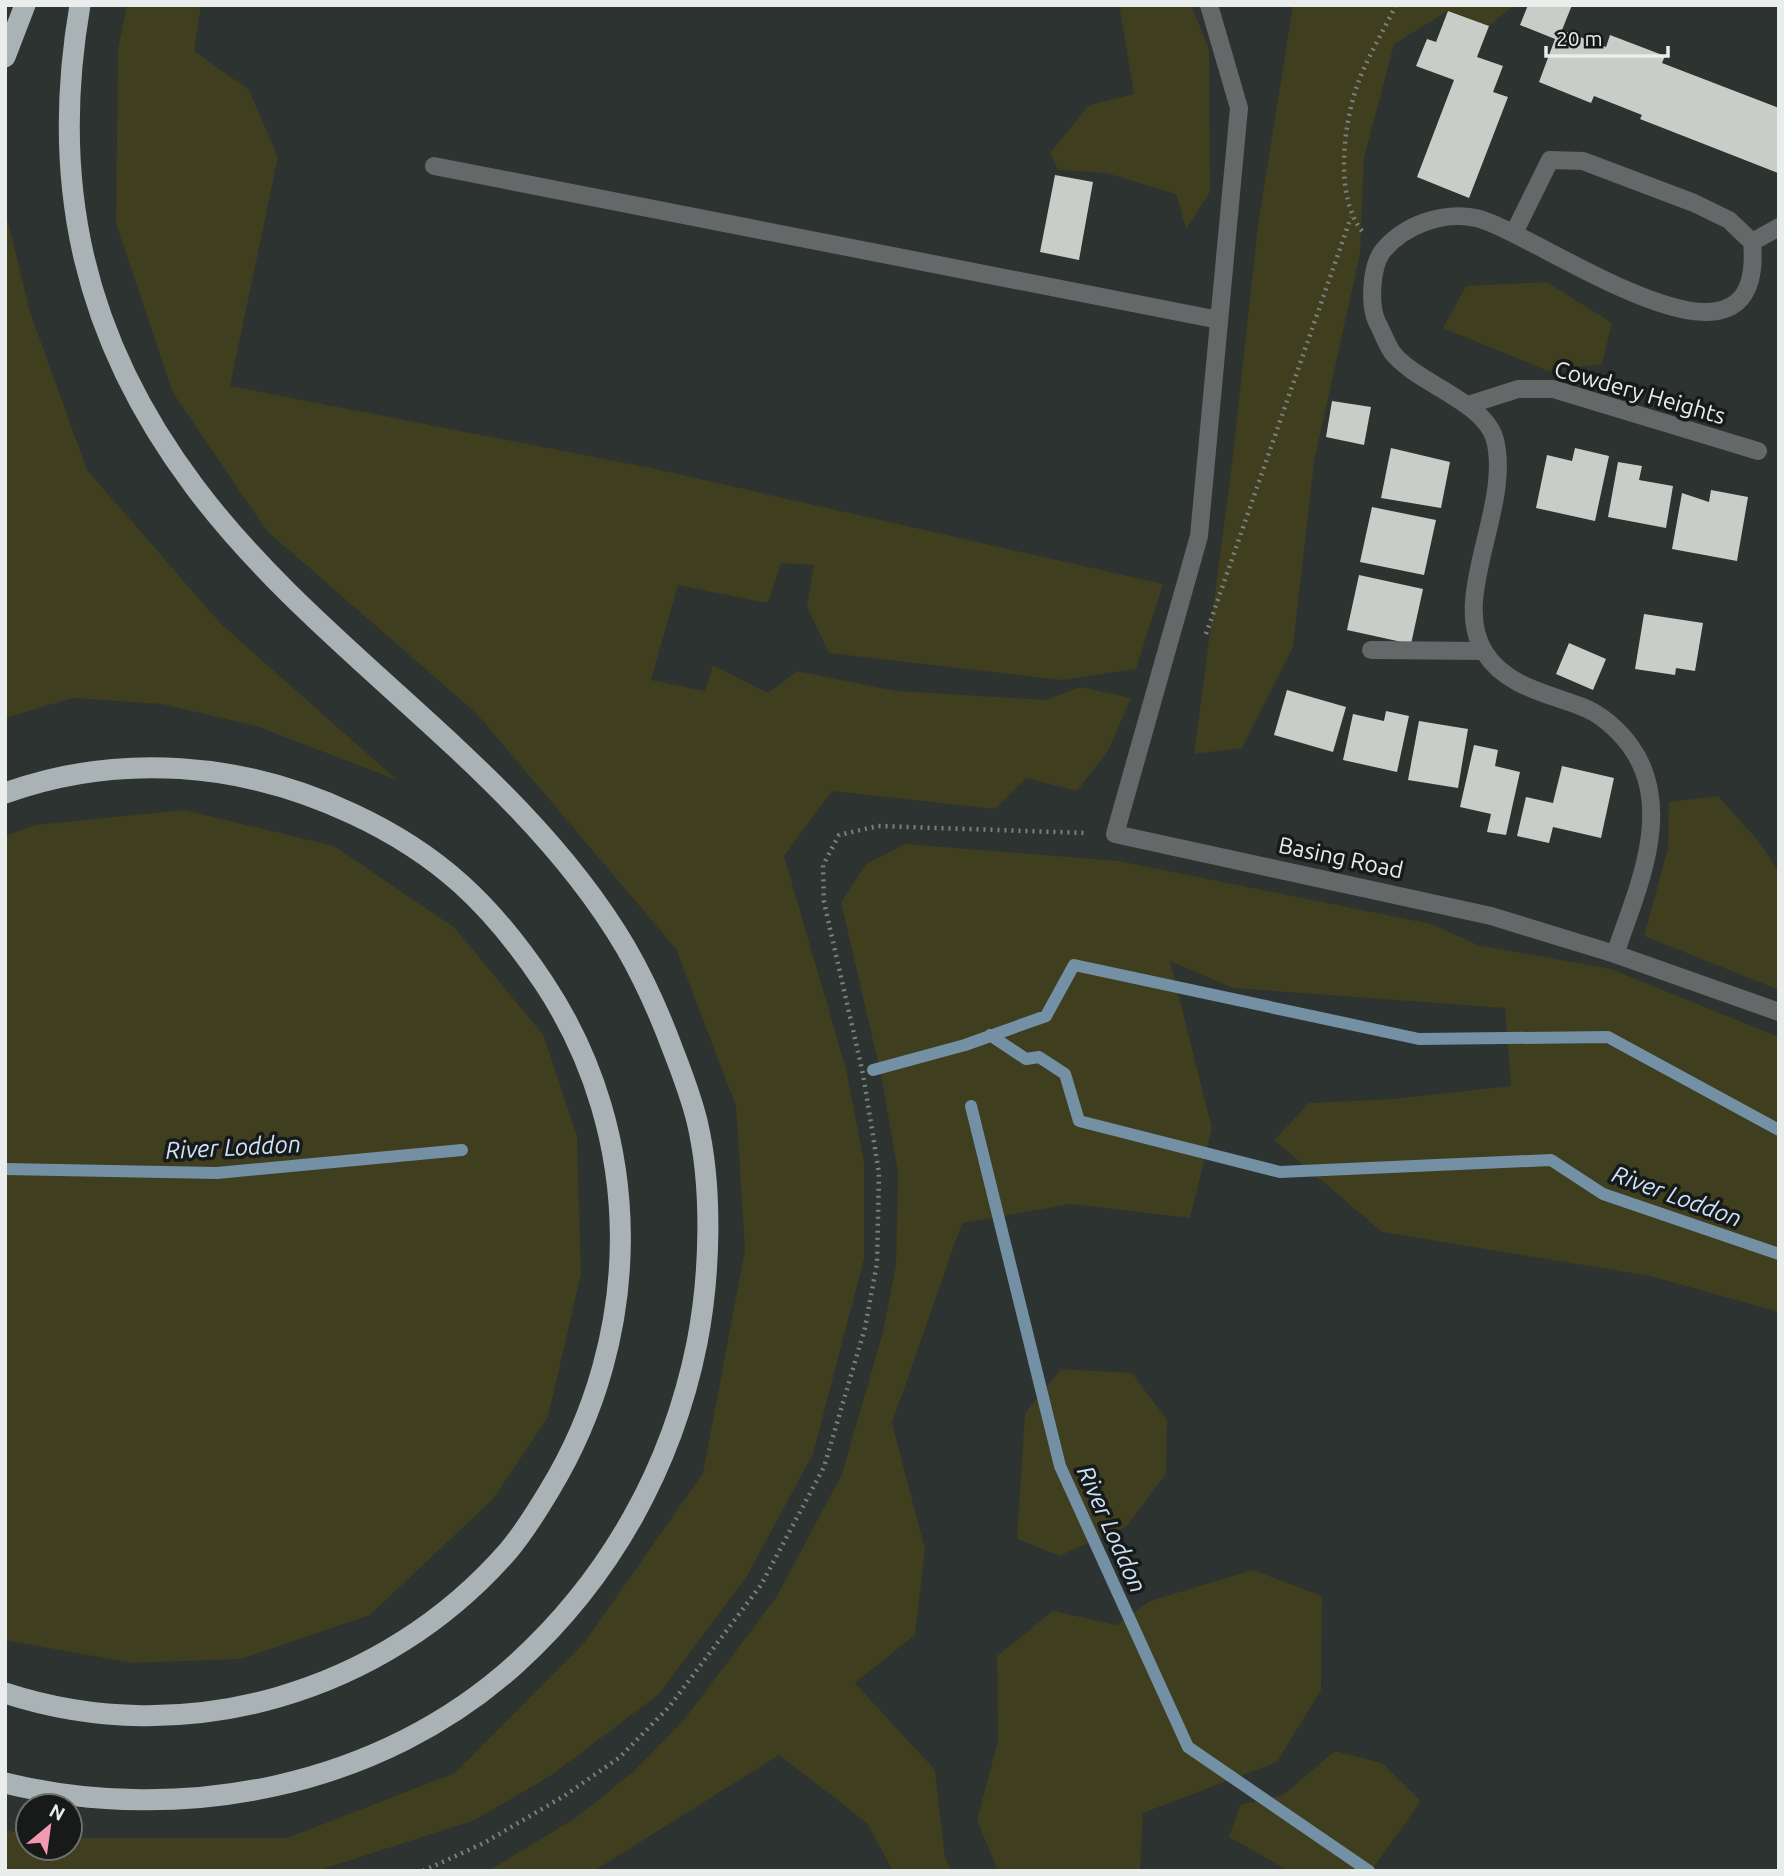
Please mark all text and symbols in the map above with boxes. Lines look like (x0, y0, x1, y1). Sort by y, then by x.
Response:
scale bar (1546, 14, 1668, 58)
text: 20 m (1556, 26, 1603, 50)
street label: Cowdery Heights (1552, 356, 1728, 428)
street label: Basing Road (1276, 832, 1406, 882)
water label: River Loddon (164, 1130, 302, 1164)
water label: River Loddon (1609, 1160, 1745, 1232)
water label: River Loddon (1072, 1461, 1152, 1597)
north arrow (14, 1792, 84, 1862)
text: N (46, 1799, 69, 1825)

